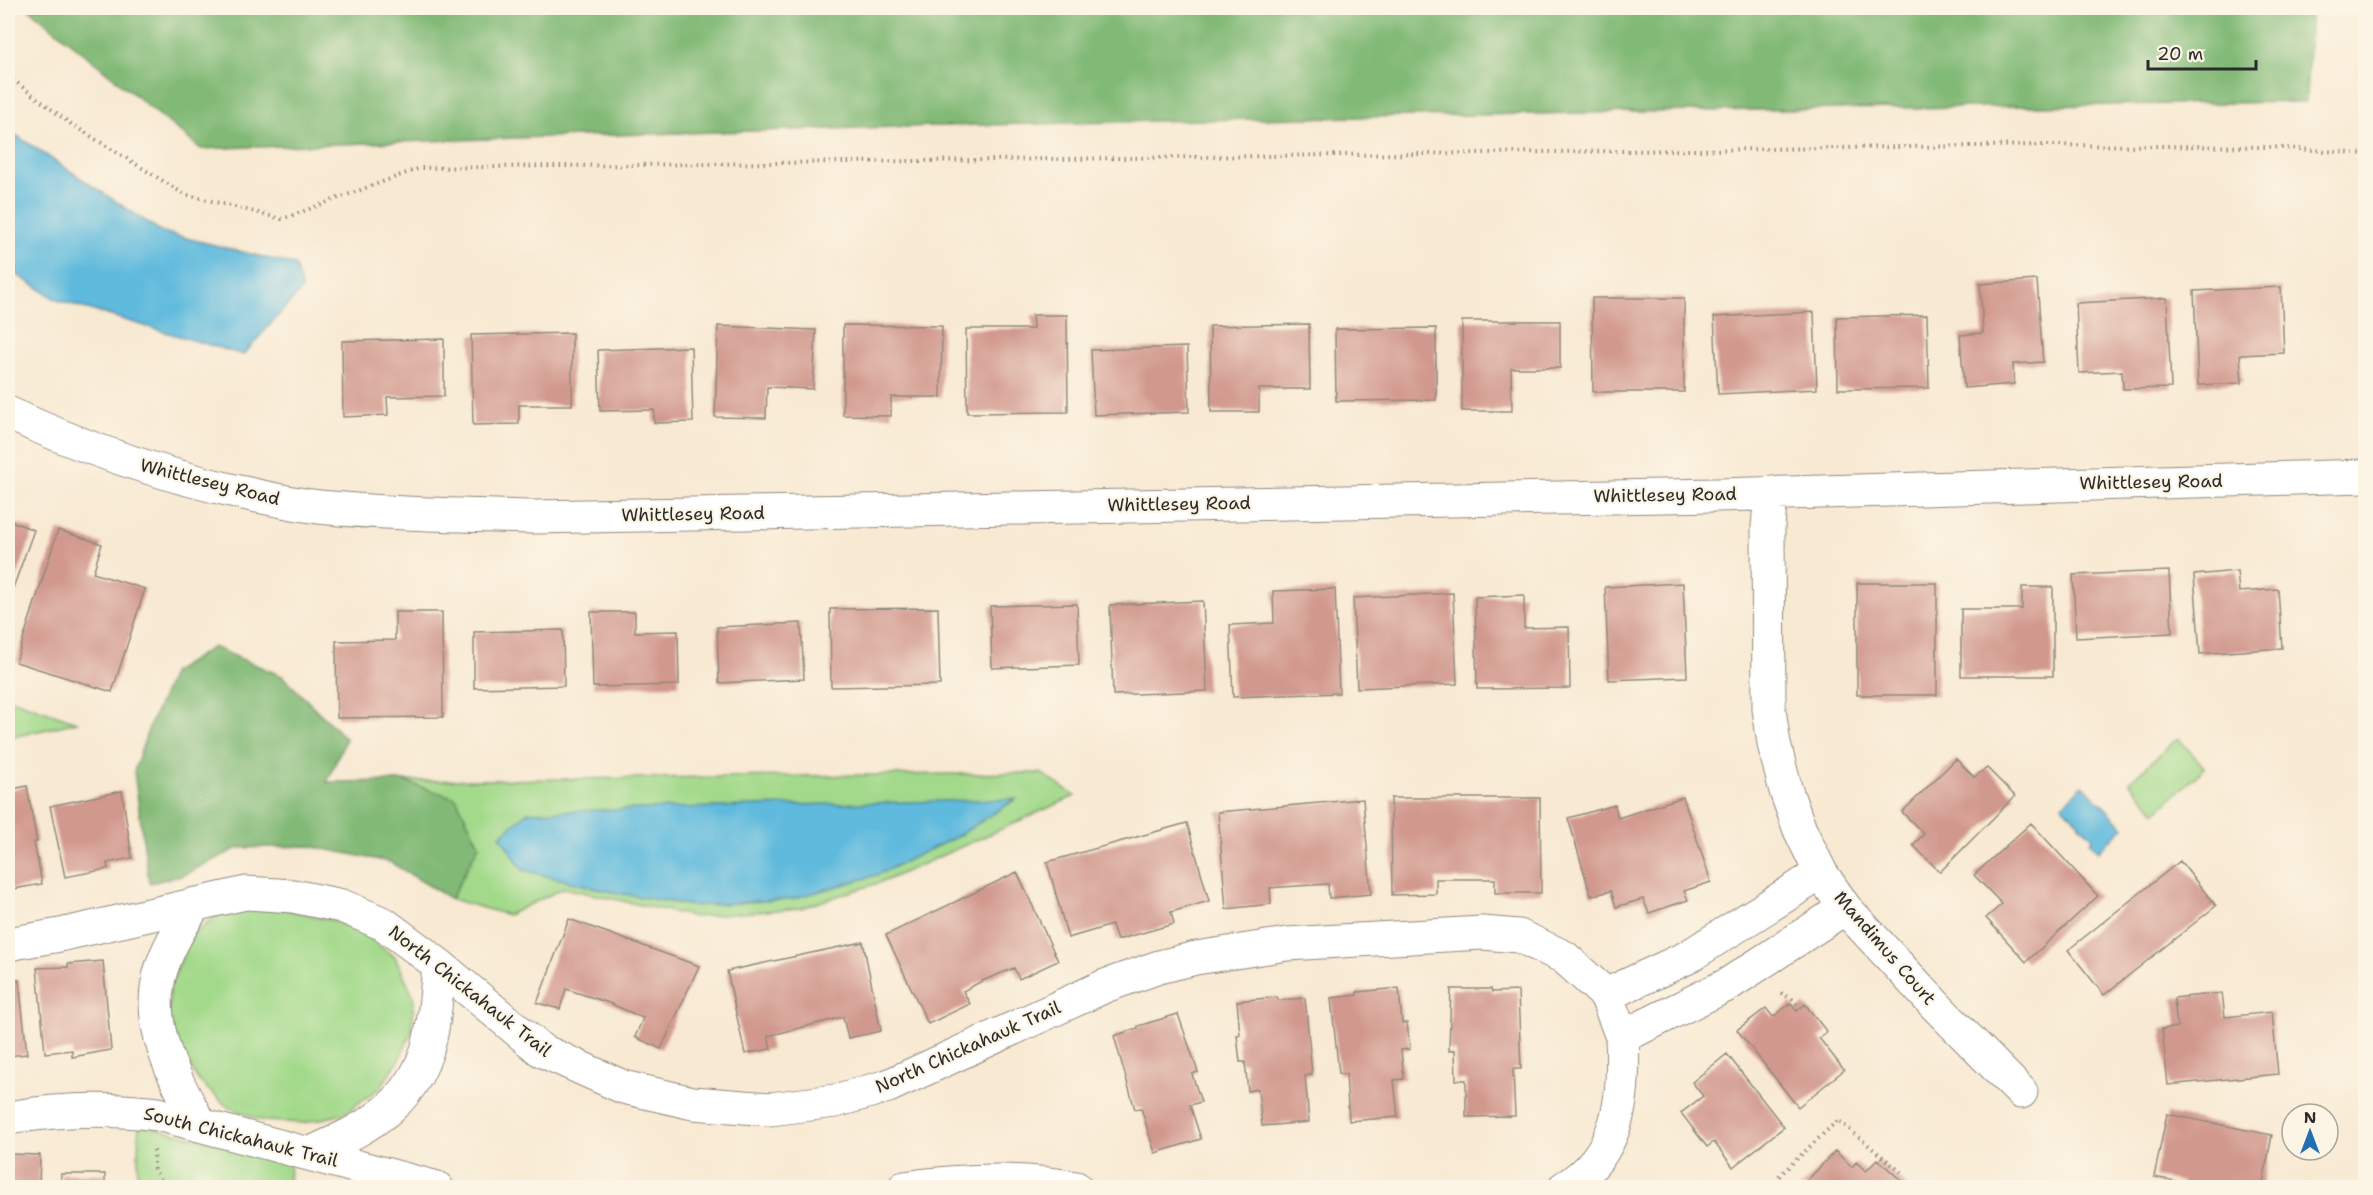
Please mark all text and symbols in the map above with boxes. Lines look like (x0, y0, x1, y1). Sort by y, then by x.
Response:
scale bar (2148, 33, 2256, 71)
text: 20 m (2157, 42, 2203, 66)
street label: Whittlesey Road (137, 453, 283, 511)
street label: Whittlesey Road (2079, 469, 2223, 495)
street label: Whittlesey Road (1593, 482, 1737, 508)
street label: Whittlesey Road (1107, 491, 1251, 517)
street label: Whittlesey Road (621, 501, 765, 527)
street label: Mandimus Court (1829, 886, 1941, 1010)
street label: North Chickahauk Trail (384, 920, 557, 1063)
street label: North Chickahauk Trail (872, 995, 1065, 1099)
street label: South Chickahauk Trail (141, 1101, 341, 1173)
north arrow (2280, 1102, 2340, 1162)
text: N (2304, 1107, 2316, 1128)

